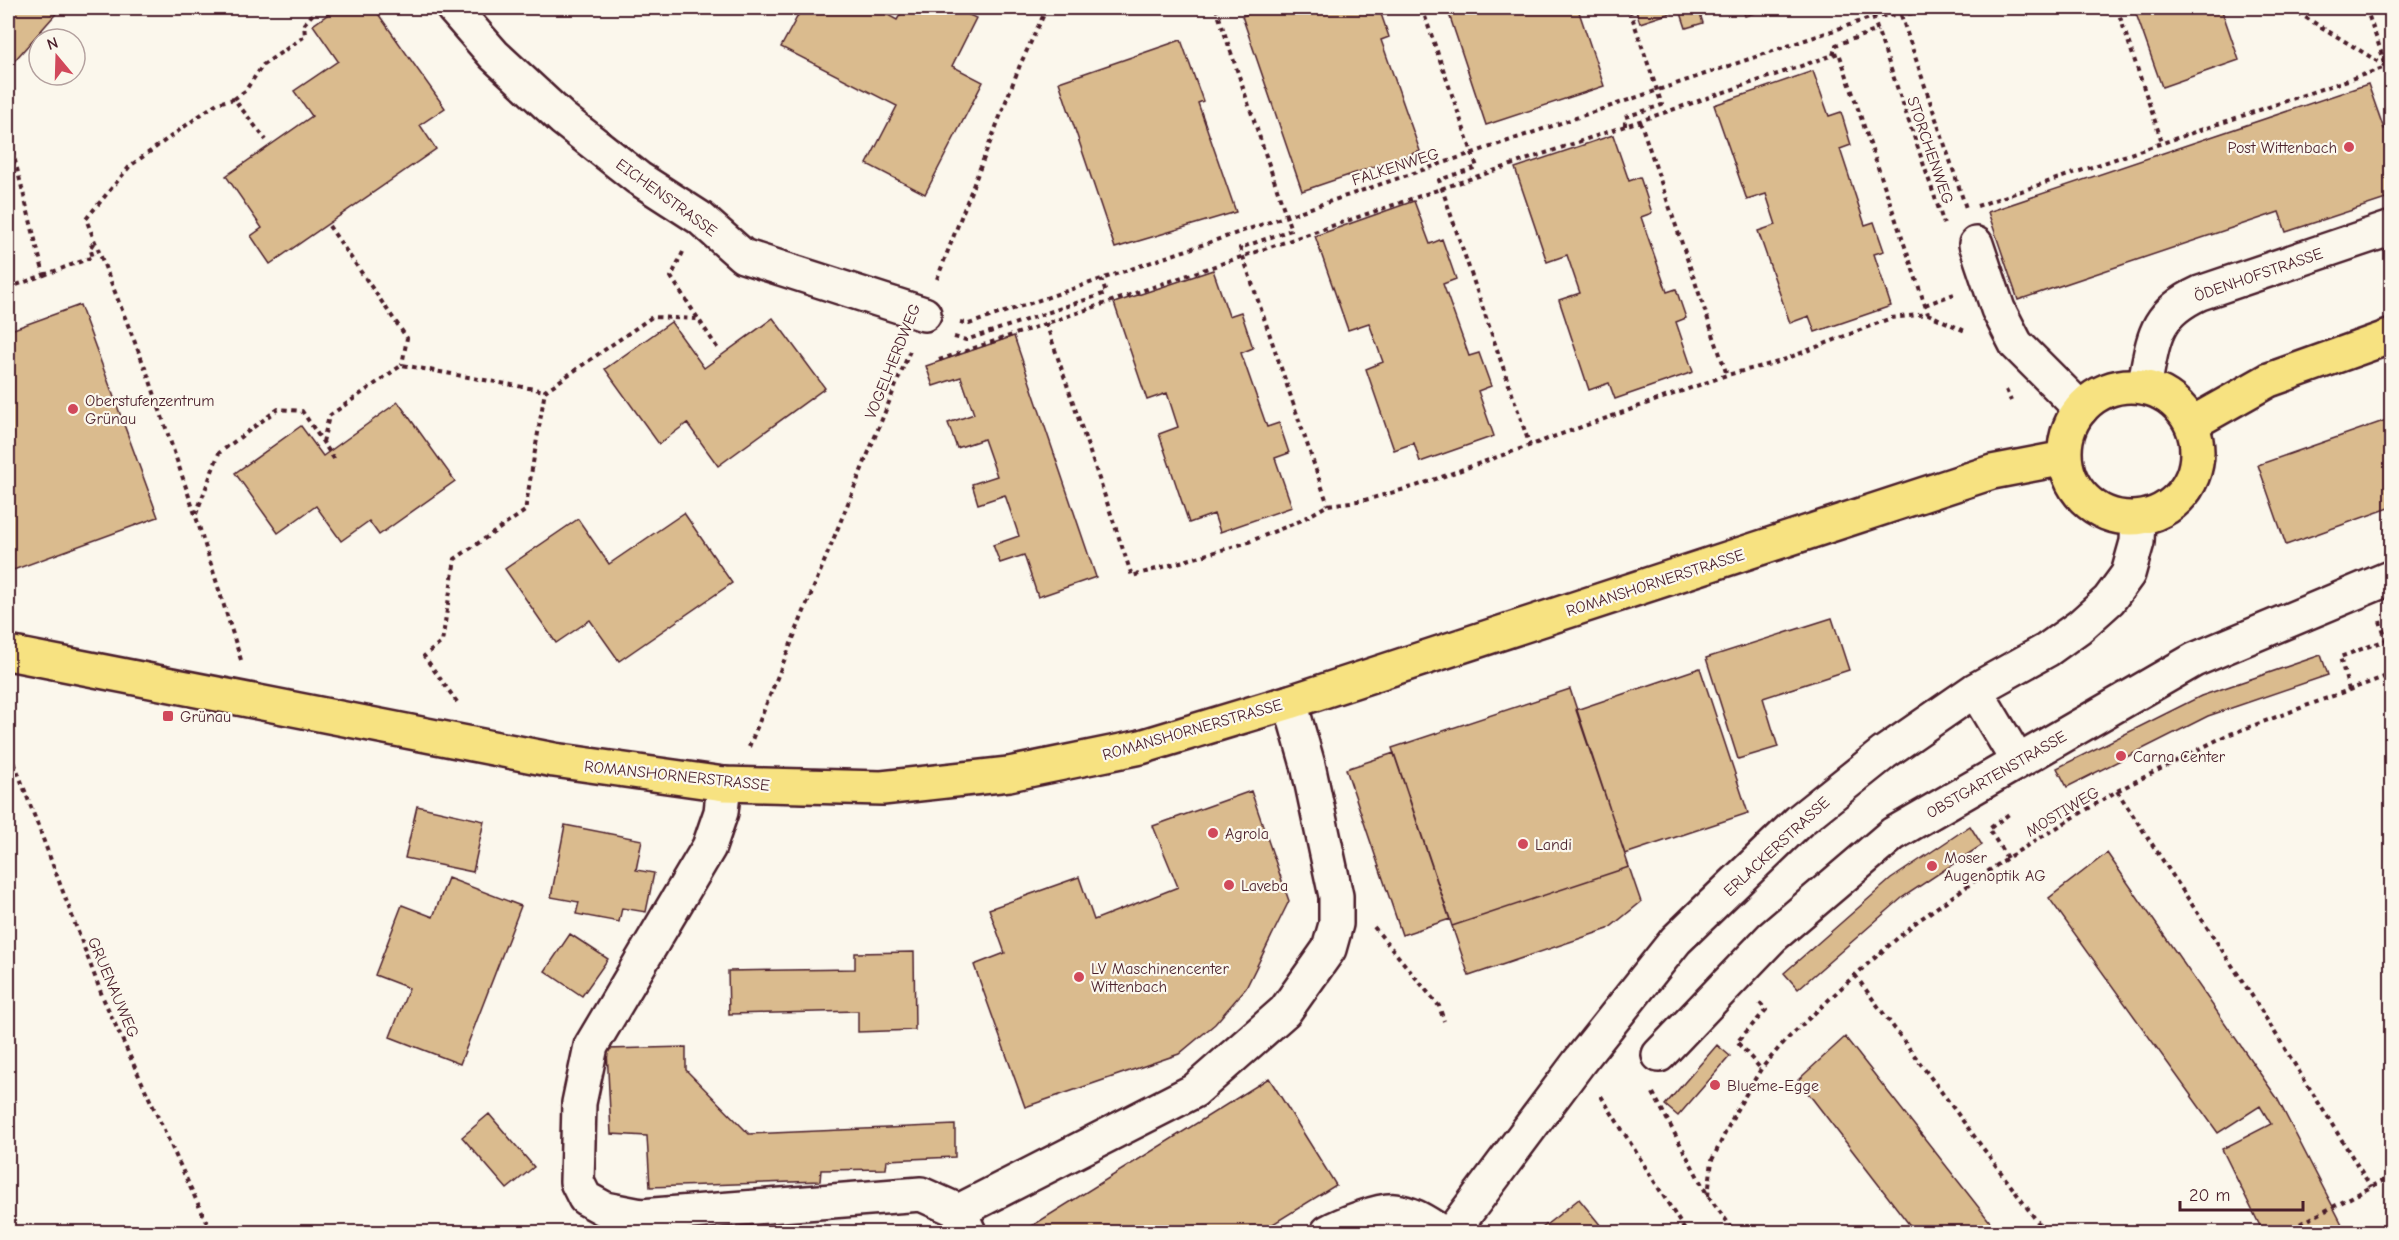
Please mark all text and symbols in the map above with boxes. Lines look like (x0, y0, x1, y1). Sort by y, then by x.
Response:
north arrow (27, 27, 87, 87)
text: N (45, 34, 60, 54)
street label: STORCHENWEG (1903, 94, 1957, 206)
place label: Post Wittenbach (2228, 139, 2337, 157)
marker: Post Wittenbach (2342, 140, 2356, 154)
street label: FALKENWEG (1350, 144, 1441, 189)
street label: EICHENSTRASSE (612, 155, 721, 241)
street label: ÖDENHOFSTRASSE (2192, 244, 2325, 305)
street label: VOGELHERDWEG (862, 301, 924, 422)
place label: Oberstufenzentrum Grünau (85, 392, 214, 428)
marker: Oberstufenzentrum Grünau (66, 402, 80, 416)
street label: ROMANSHORNERSTRASSE (1564, 546, 1747, 620)
street label: ROMANSHORNERSTRASSE (1100, 696, 1285, 764)
place label: Grünau (180, 708, 231, 726)
marker: Grünau (161, 709, 175, 723)
street label: OBSTGARTENSTRASSE (1923, 727, 2070, 822)
place label: Carna Center (2133, 748, 2226, 766)
marker: Carna Center (2114, 749, 2128, 763)
street label: ROMANSHORNERSTRASSE (583, 757, 771, 795)
street label: MOSTIWEG (2023, 783, 2102, 841)
street label: ERLACKERSTRASSE (1720, 793, 1833, 900)
place label: Agrola (1225, 825, 1269, 843)
marker: Agrola (1206, 826, 1220, 840)
place label: Landi (1535, 836, 1572, 854)
marker: Landi (1516, 837, 1530, 851)
place label: Moser Augenoptik AG (1944, 849, 2046, 885)
marker: Moser Augenoptik AG (1925, 859, 1939, 873)
place label: Laveba (1241, 877, 1288, 895)
marker: Laveba (1222, 878, 1236, 892)
street label: GRUENAUWEG (84, 934, 142, 1040)
place label: LV Maschinencenter Wittenbach (1091, 960, 1229, 996)
marker: LV Maschinencenter Wittenbach (1072, 970, 1086, 984)
place label: Blueme-Egge (1727, 1077, 1819, 1095)
marker: Blueme-Egge (1708, 1078, 1722, 1092)
scale bar (2180, 1174, 2303, 1212)
text: 20 m (2189, 1185, 2230, 1206)

